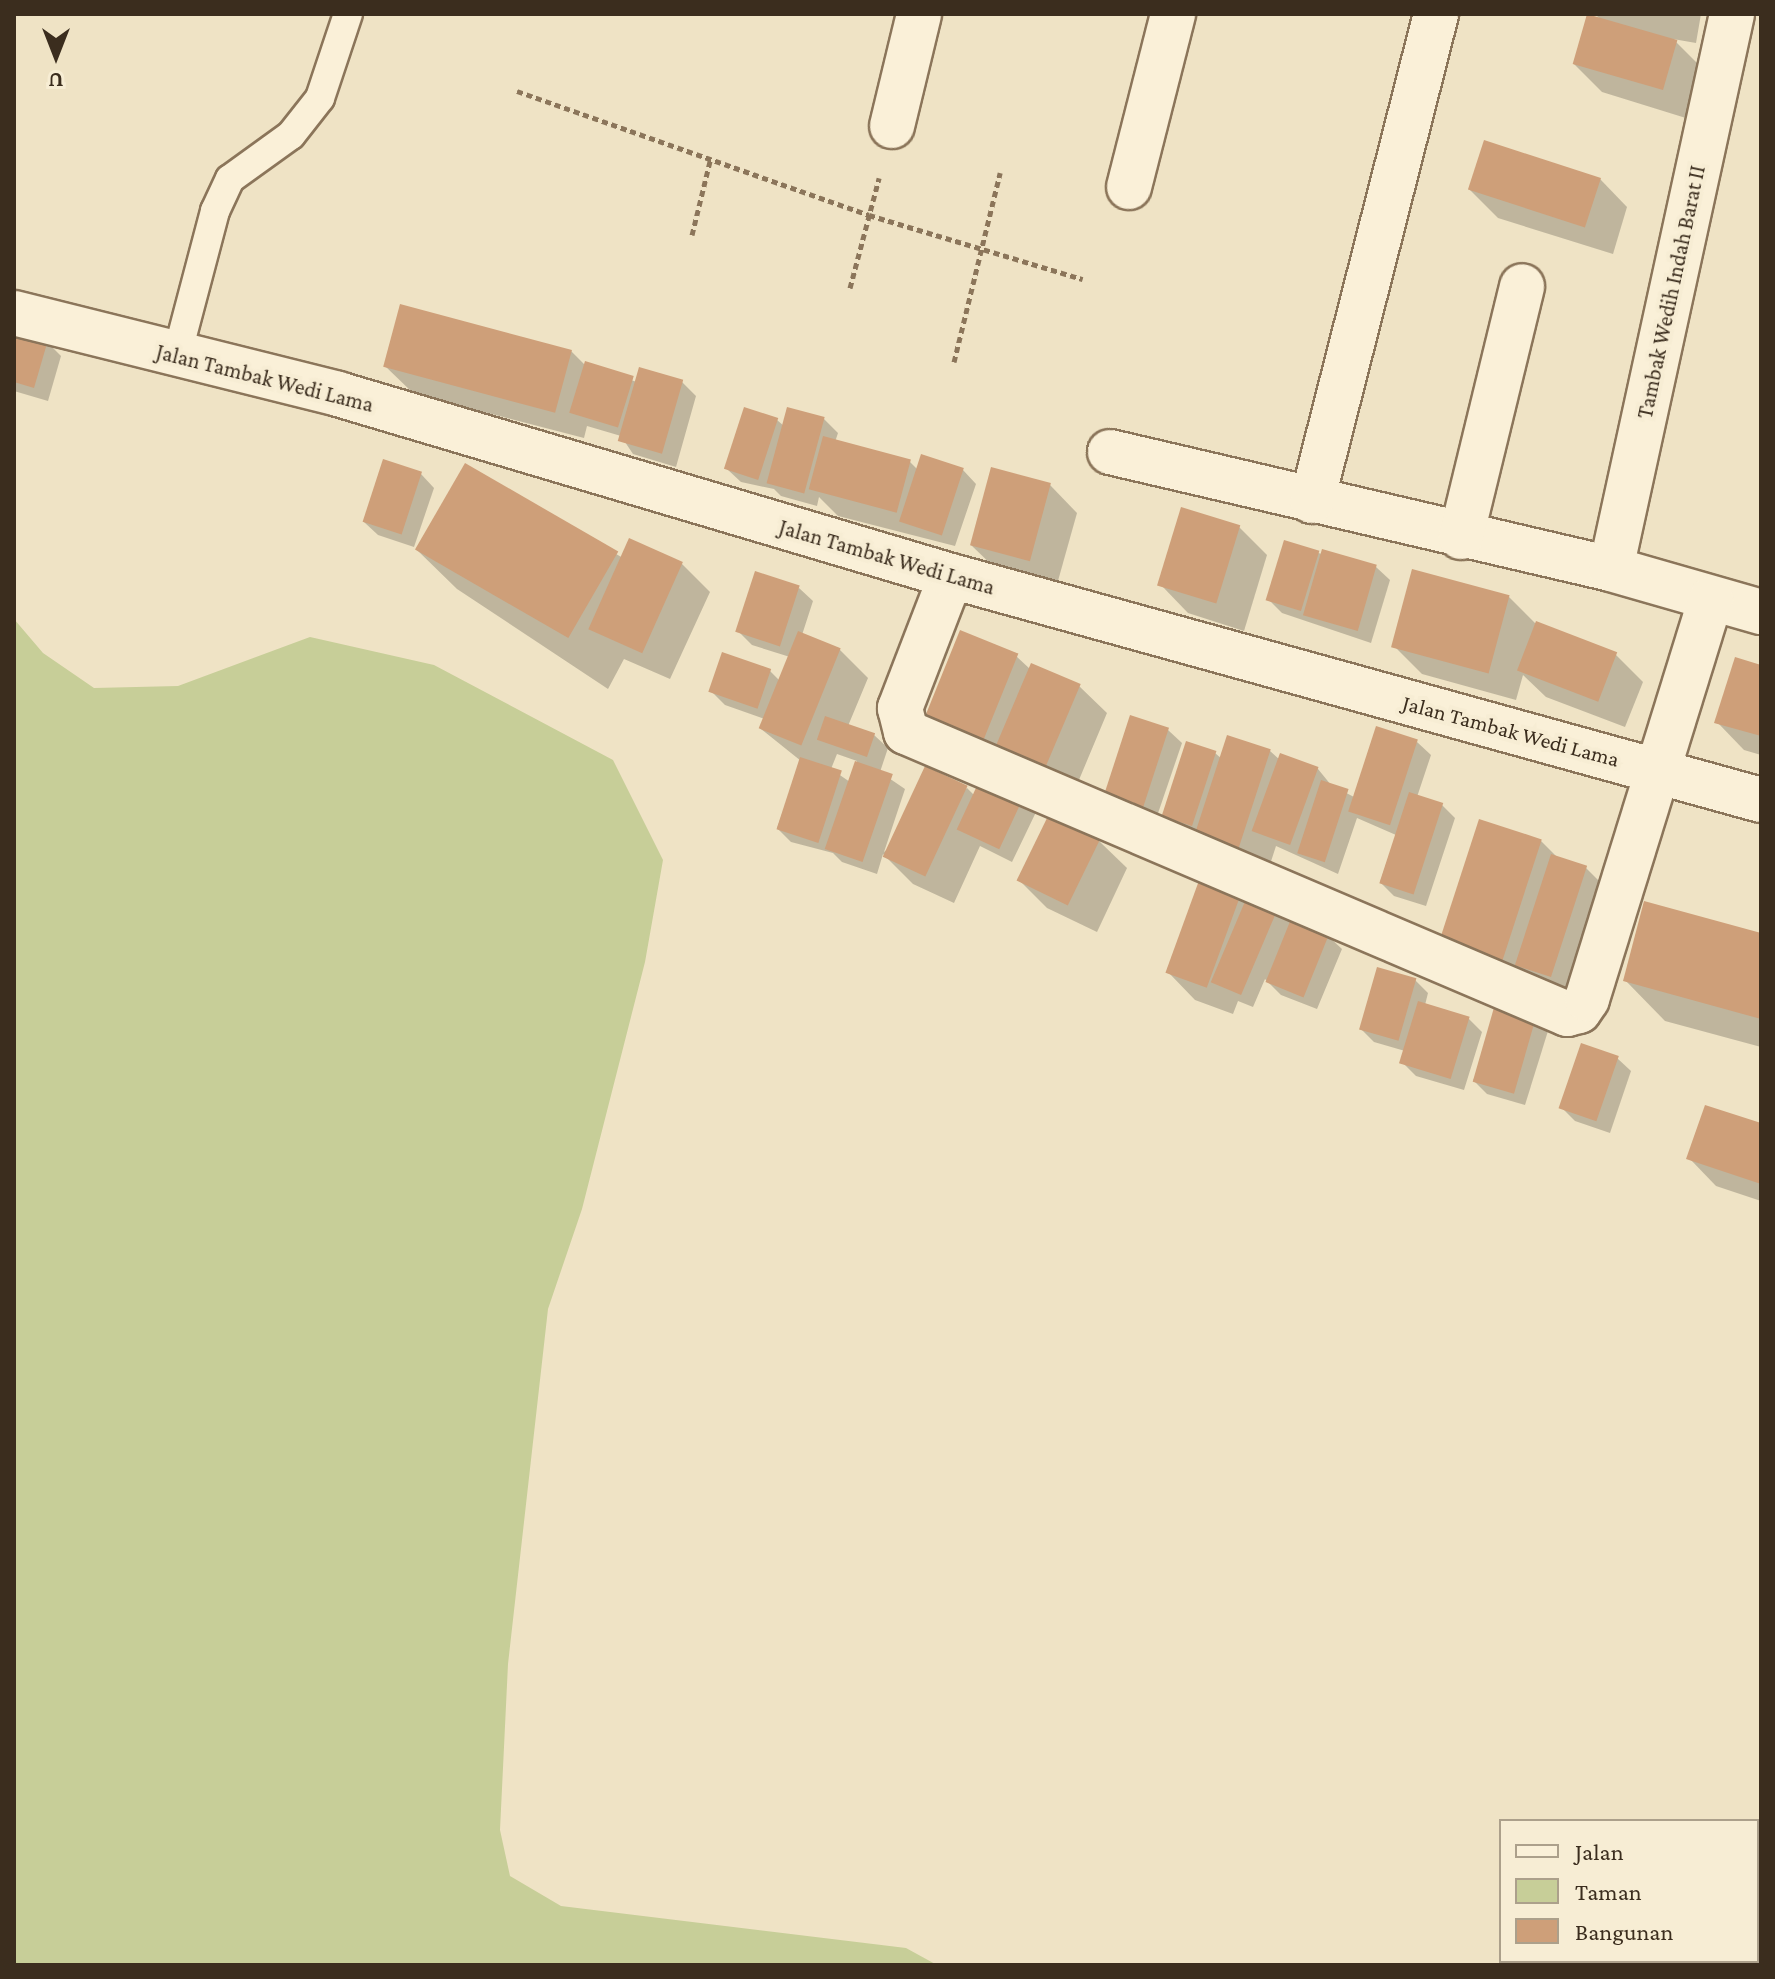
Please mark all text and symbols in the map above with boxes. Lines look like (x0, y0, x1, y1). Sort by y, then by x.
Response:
north arrow (16, 16, 96, 96)
text: U (48, 68, 64, 93)
street label: Tambak Wedih Indah Barat II (1631, 163, 1711, 421)
street label: Jalan Tambak Wedi Lama (154, 338, 376, 418)
street label: Jalan Tambak Wedi Lama (776, 514, 998, 600)
street label: Jalan Tambak Wedi Lama (1400, 689, 1622, 773)
legend (1499, 1819, 1759, 1963)
text: Jalan (1575, 1838, 1624, 1865)
text: Taman (1575, 1878, 1642, 1905)
text: Bangunan (1575, 1918, 1673, 1945)

